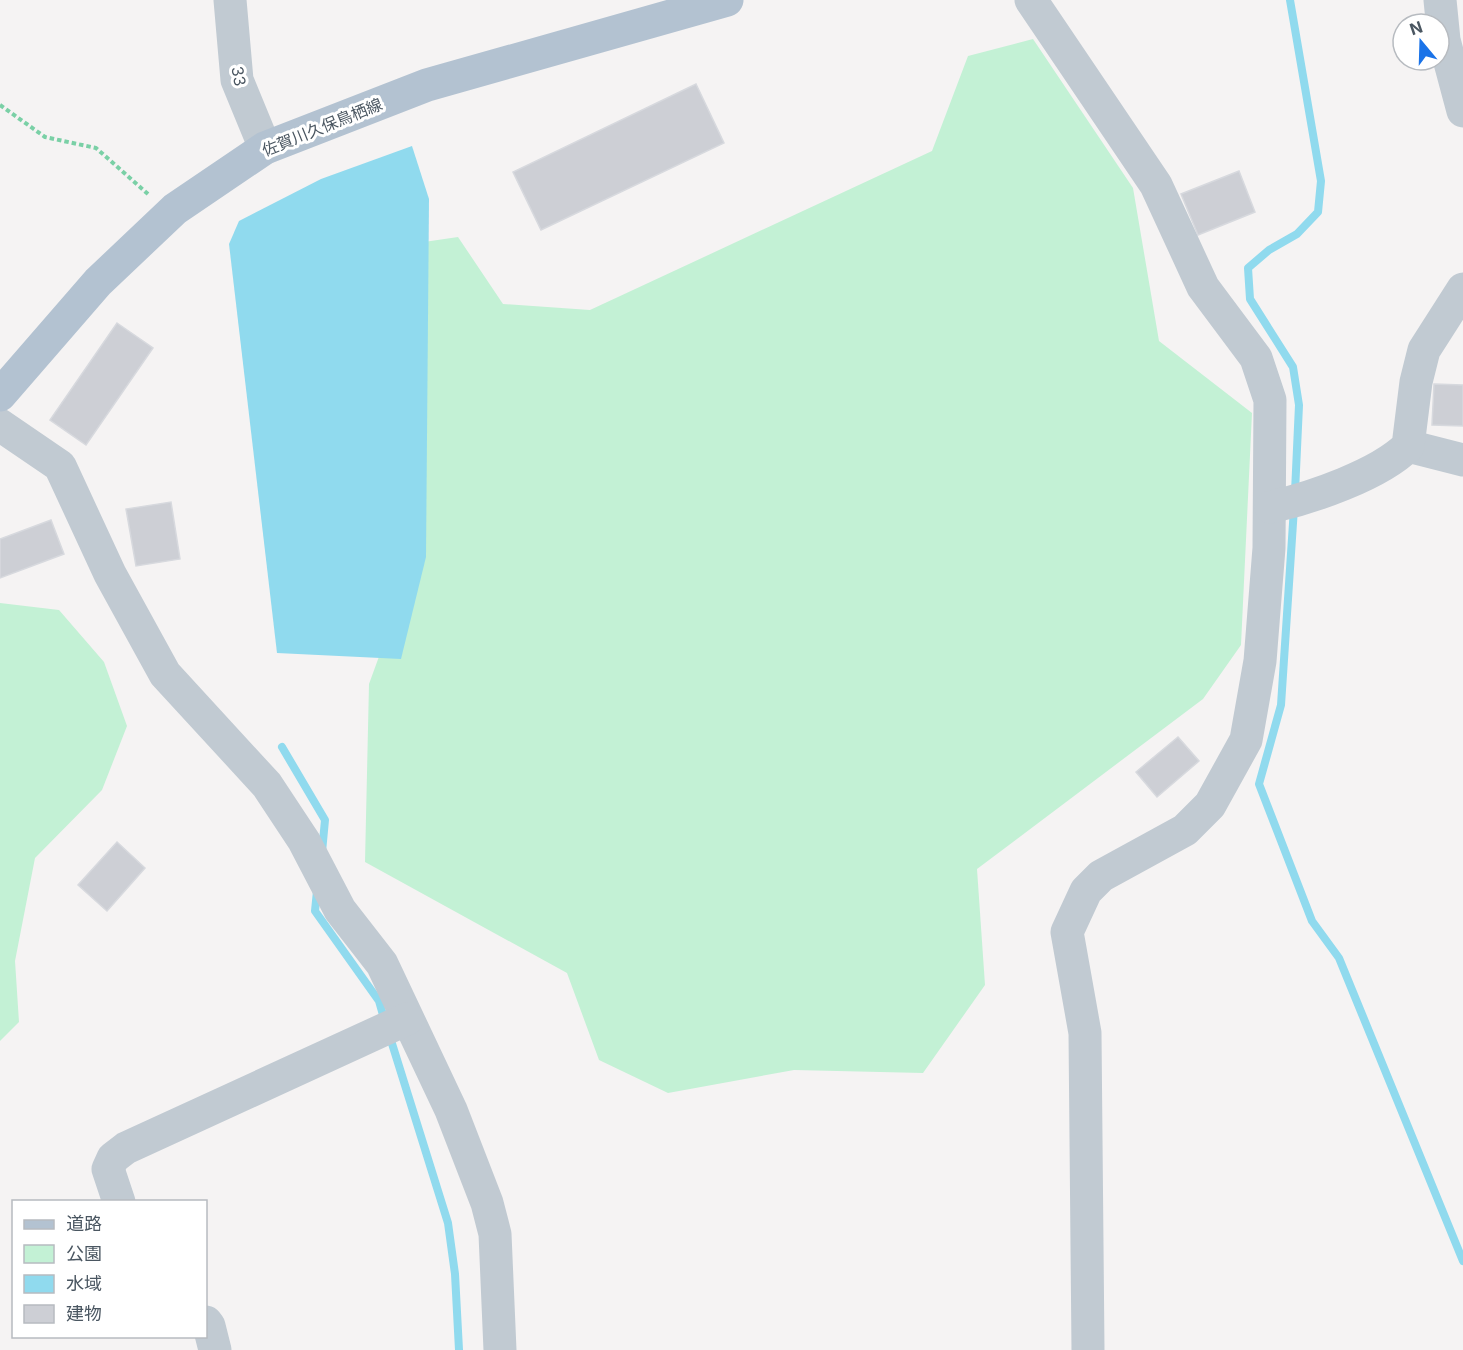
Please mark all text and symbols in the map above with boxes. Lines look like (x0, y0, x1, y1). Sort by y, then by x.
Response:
north arrow (1391, 12, 1451, 72)
text: N (1407, 16, 1425, 39)
street label: 33 (227, 64, 251, 88)
street label: 佐賀川久保鳥栖線 (259, 94, 385, 160)
legend (12, 1200, 207, 1338)
text: 道路 (66, 1213, 102, 1234)
text: 公園 (66, 1243, 102, 1264)
text: 水域 (66, 1273, 102, 1294)
text: 建物 (66, 1303, 102, 1324)

